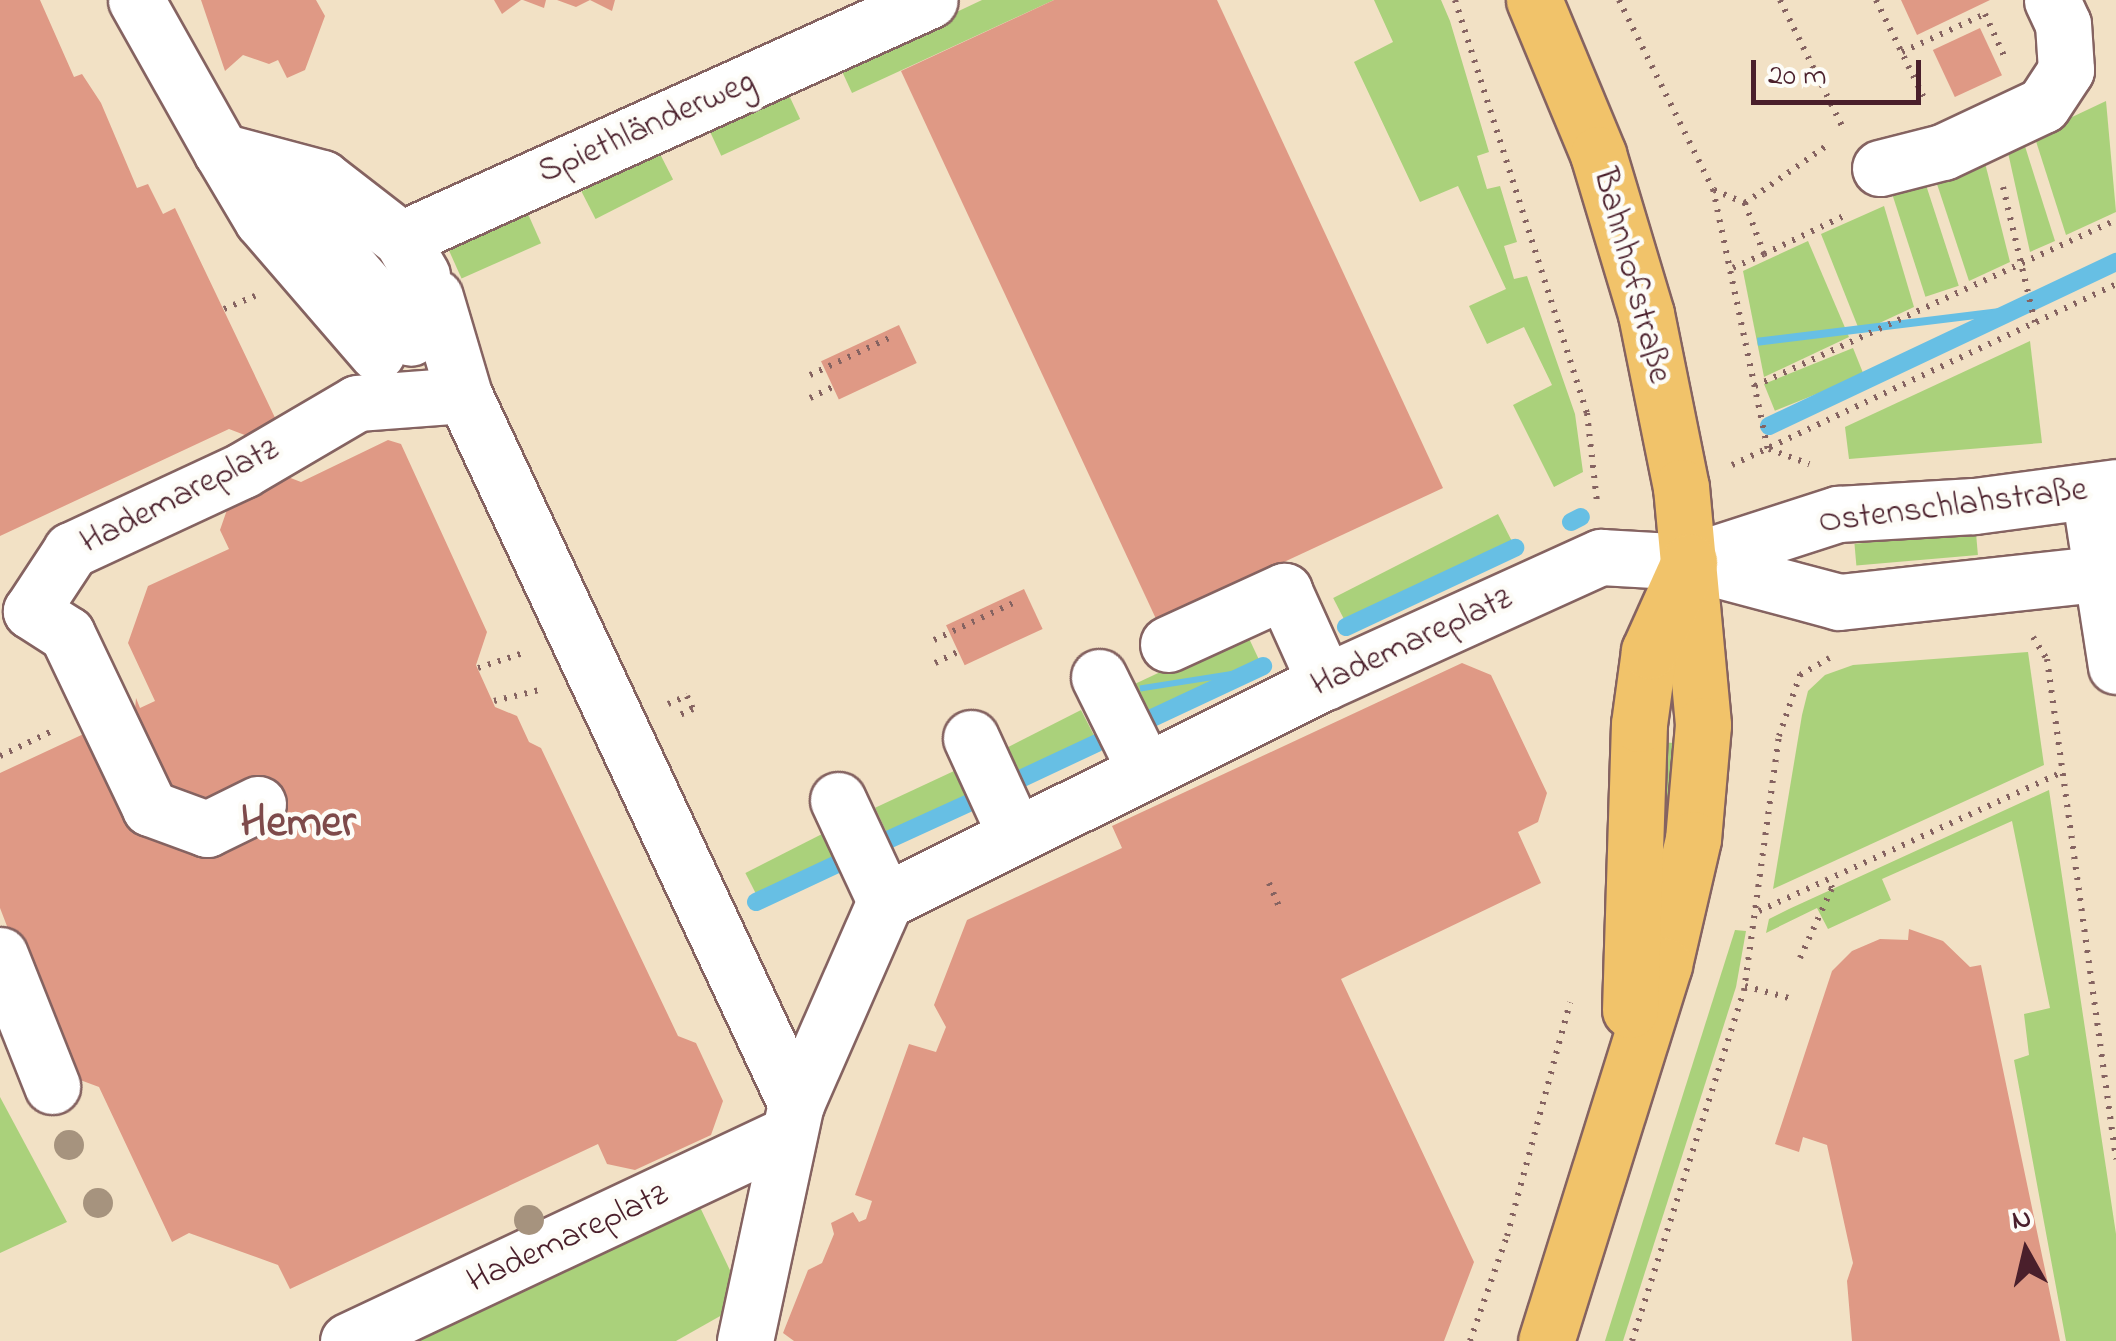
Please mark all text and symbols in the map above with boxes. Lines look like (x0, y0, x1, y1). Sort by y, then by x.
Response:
scale bar (1756, 40, 1926, 102)
text: 20 m (1768, 55, 1827, 99)
street label: Spiethländerweg (532, 61, 762, 195)
street label: Bahnhofstraße (1582, 164, 1680, 388)
street label: Hademareplatz (74, 429, 286, 565)
street label: Ostenschlahstraße (1816, 470, 2090, 544)
street label: Hademareplatz (1305, 578, 1519, 708)
district label: Hemer (240, 798, 356, 852)
street label: Hademareplatz (461, 1174, 675, 1304)
text: N (2010, 1199, 2034, 1242)
north arrow (1976, 1201, 2076, 1301)

